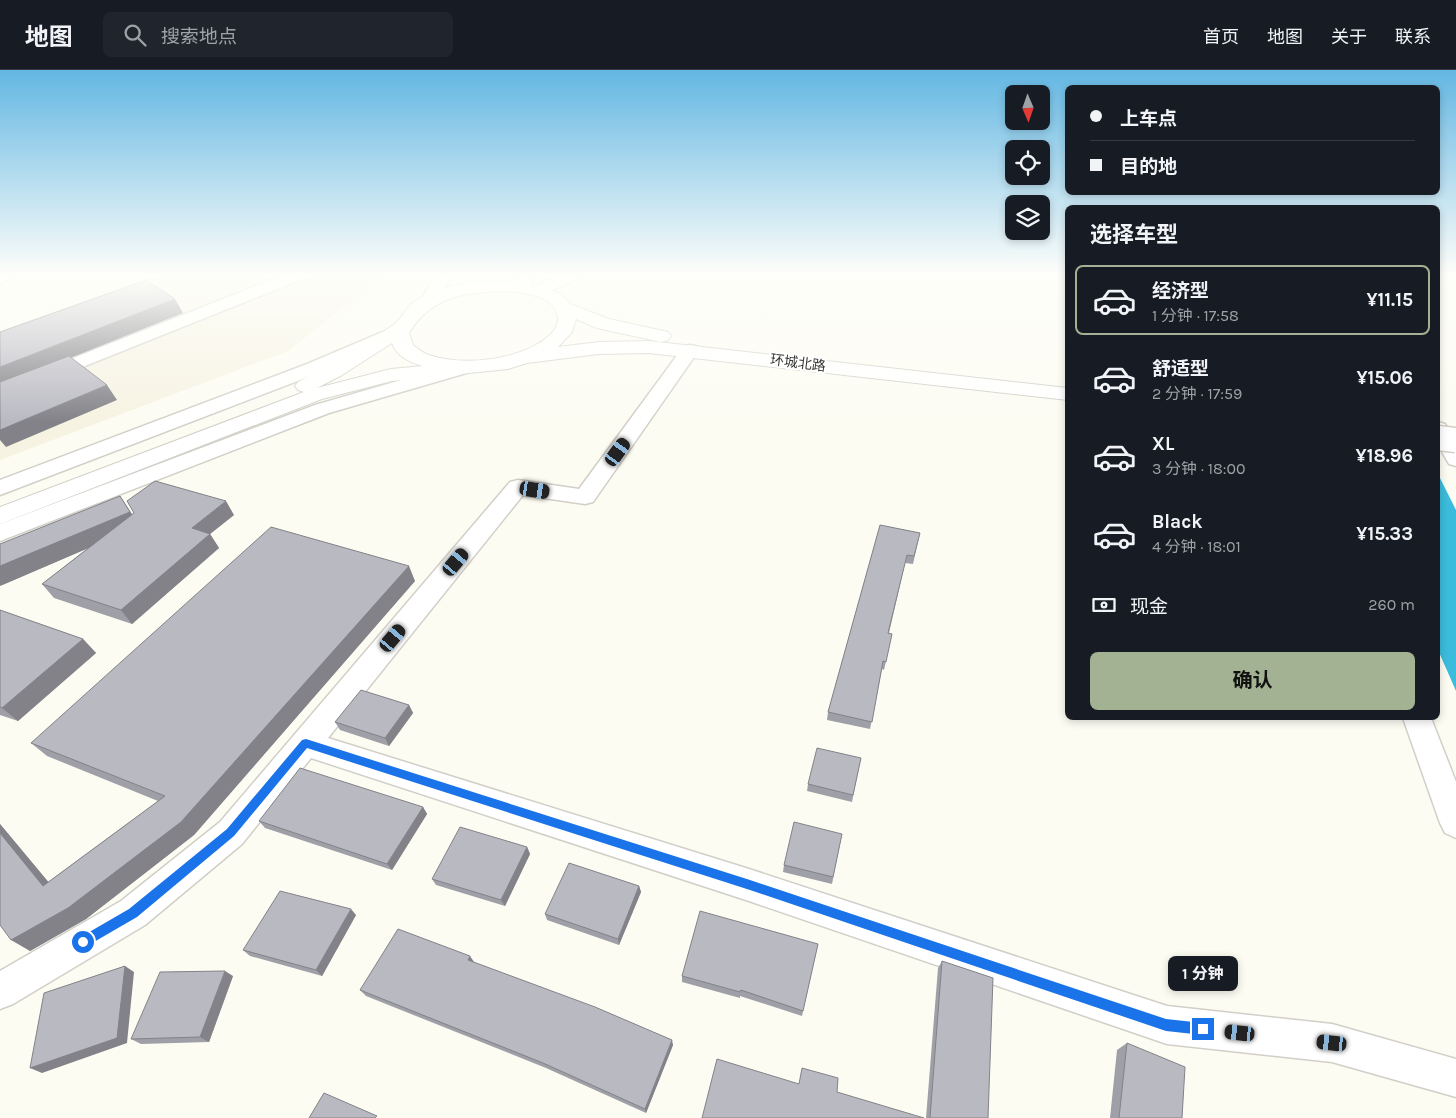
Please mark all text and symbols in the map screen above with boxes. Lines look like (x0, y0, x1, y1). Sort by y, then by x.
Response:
search box (103, 12, 453, 57)
icon: search (121, 21, 149, 49)
text: 地图 (25, 23, 73, 51)
text: 搜索地点 (161, 26, 237, 48)
text: 首页 (1203, 26, 1239, 48)
text: 地图 (1267, 26, 1303, 48)
text: 关于 (1331, 26, 1367, 48)
text: 联系 (1395, 26, 1431, 48)
north arrow (1005, 85, 1050, 130)
map controls (1005, 85, 1050, 240)
text: 上车点 (1120, 108, 1177, 130)
button: locate (1005, 140, 1050, 185)
text: 目的地 (1120, 156, 1177, 178)
button: layers (1005, 195, 1050, 240)
text: 选择车型 (1090, 222, 1178, 248)
icon: car (1092, 278, 1137, 323)
text: 经济型 (1152, 280, 1209, 302)
text: ¥11.15 (1366, 289, 1413, 311)
text: 1 分钟 · 17:58 (1152, 306, 1239, 325)
street label: 环城北路 (769, 351, 827, 375)
icon: car (1092, 356, 1137, 401)
text: 舒适型 (1152, 358, 1209, 380)
text: ¥15.06 (1356, 367, 1413, 389)
text: 2 分钟 · 17:59 (1152, 384, 1242, 403)
text: XL (1152, 433, 1174, 455)
icon: car (1092, 434, 1137, 479)
car (603, 435, 632, 469)
text: ¥18.96 (1356, 445, 1413, 467)
text: 3 分钟 · 18:00 (1152, 459, 1246, 478)
car (519, 480, 550, 500)
text: Black (1152, 511, 1203, 533)
icon: car (1092, 512, 1137, 557)
text: ¥15.33 (1356, 523, 1413, 545)
text: 4 分钟 · 18:01 (1152, 537, 1241, 556)
car (440, 546, 471, 578)
icon: cash (1090, 591, 1118, 619)
text: 260 m (1368, 595, 1415, 614)
text: 现金 (1130, 596, 1168, 618)
car (377, 622, 408, 654)
button: 确认 (1090, 652, 1415, 710)
route start (72, 931, 94, 953)
callout: 1 分钟 (1168, 956, 1238, 992)
text: 1 分钟 (1182, 964, 1224, 983)
route end (1192, 1018, 1214, 1040)
car (1224, 1024, 1255, 1042)
car (1316, 1034, 1347, 1052)

